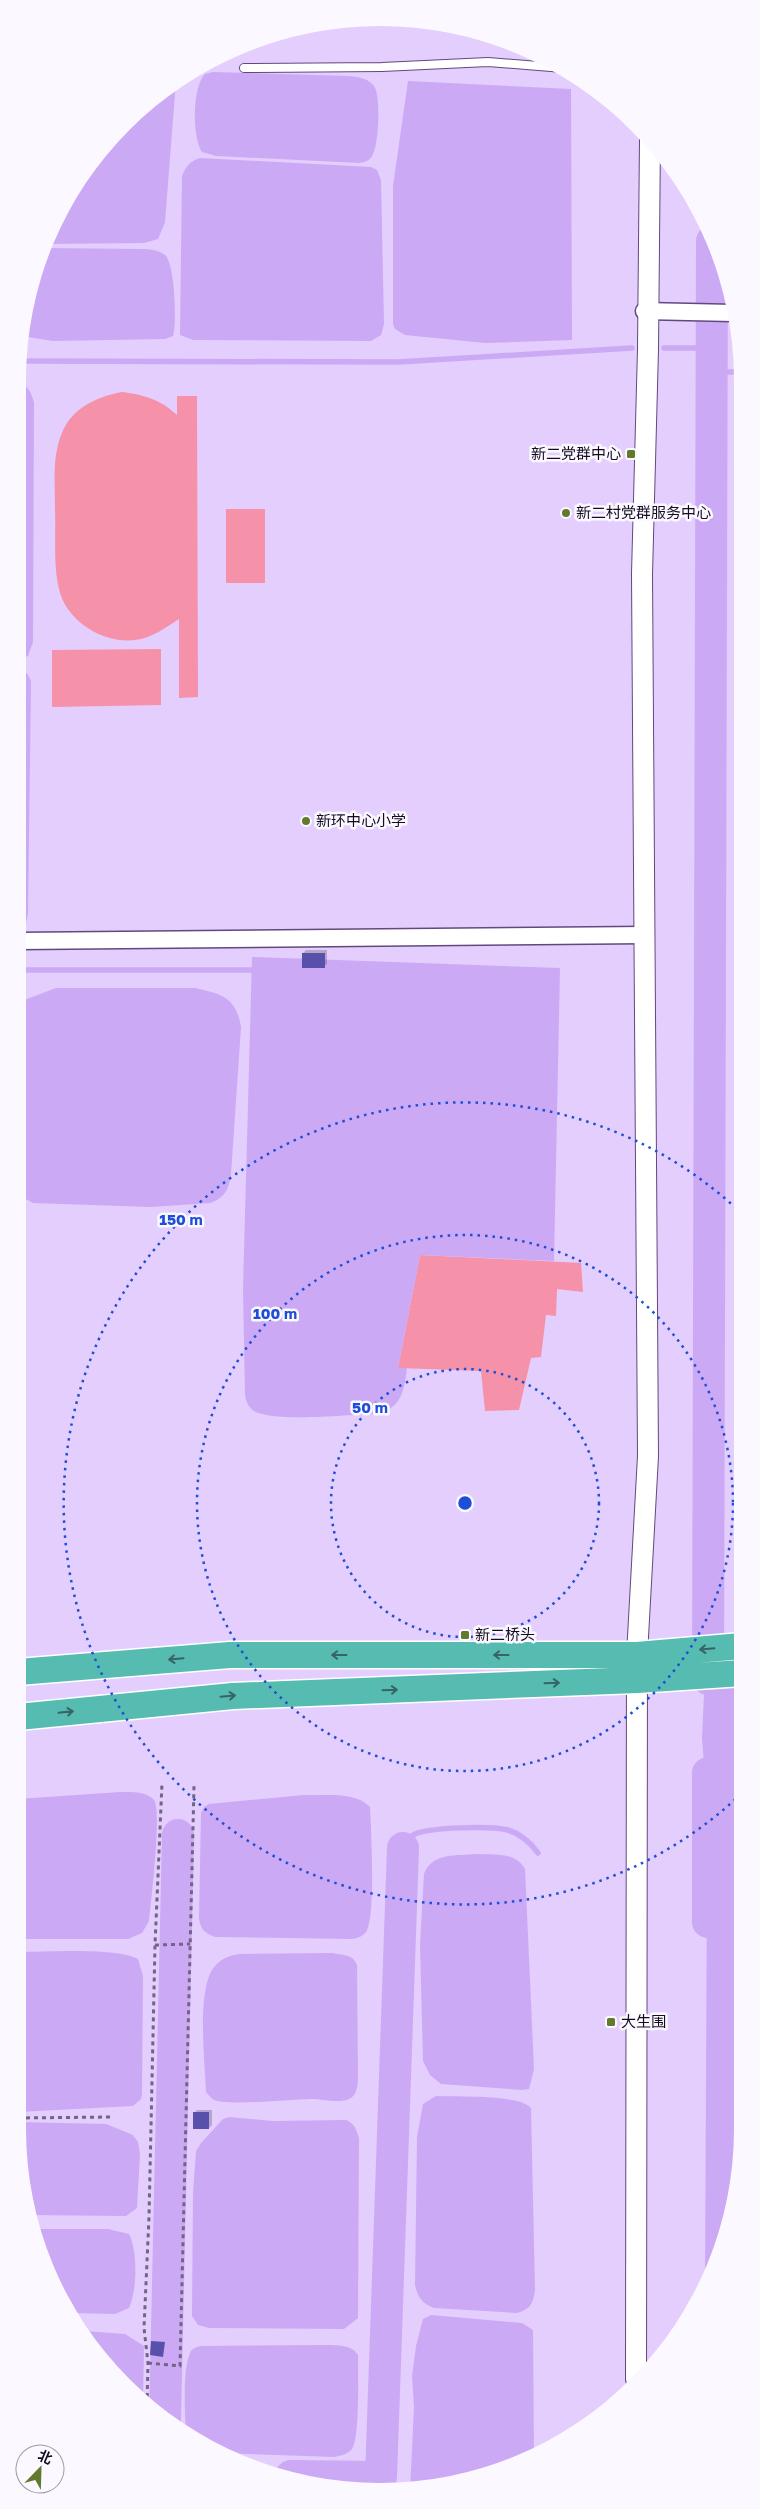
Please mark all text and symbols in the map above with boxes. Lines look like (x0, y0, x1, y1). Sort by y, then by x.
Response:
place label: 新二党群中心 (531, 444, 621, 462)
marker: 新二党群中心 (625, 448, 637, 460)
place label: 新二村党群服务中心 (576, 503, 711, 521)
marker: 新二村党群服务中心 (560, 507, 572, 519)
place label: 新环中心小学 (316, 811, 406, 829)
marker: 新环中心小学 (300, 815, 312, 827)
text: 150 m (159, 1210, 203, 1228)
text: 100 m (253, 1304, 297, 1322)
text: 50 m (352, 1398, 388, 1416)
centre of rings (456, 1494, 474, 1512)
place label: 新二桥头 (475, 1625, 535, 1643)
marker: 新二桥头 (459, 1629, 471, 1641)
one-way arrow (699, 1645, 715, 1654)
one-way arrow (331, 1650, 347, 1660)
one-way arrow (493, 1650, 510, 1660)
one-way arrow (169, 1654, 185, 1664)
one-way arrow (544, 1679, 560, 1688)
one-way arrow (382, 1685, 398, 1694)
one-way arrow (219, 1692, 235, 1701)
one-way arrow (58, 1707, 74, 1717)
place label: 大生围 (621, 2012, 666, 2030)
marker: 大生围 (605, 2016, 617, 2028)
north arrow (15, 2444, 65, 2494)
text: 北 (36, 2446, 55, 2467)

